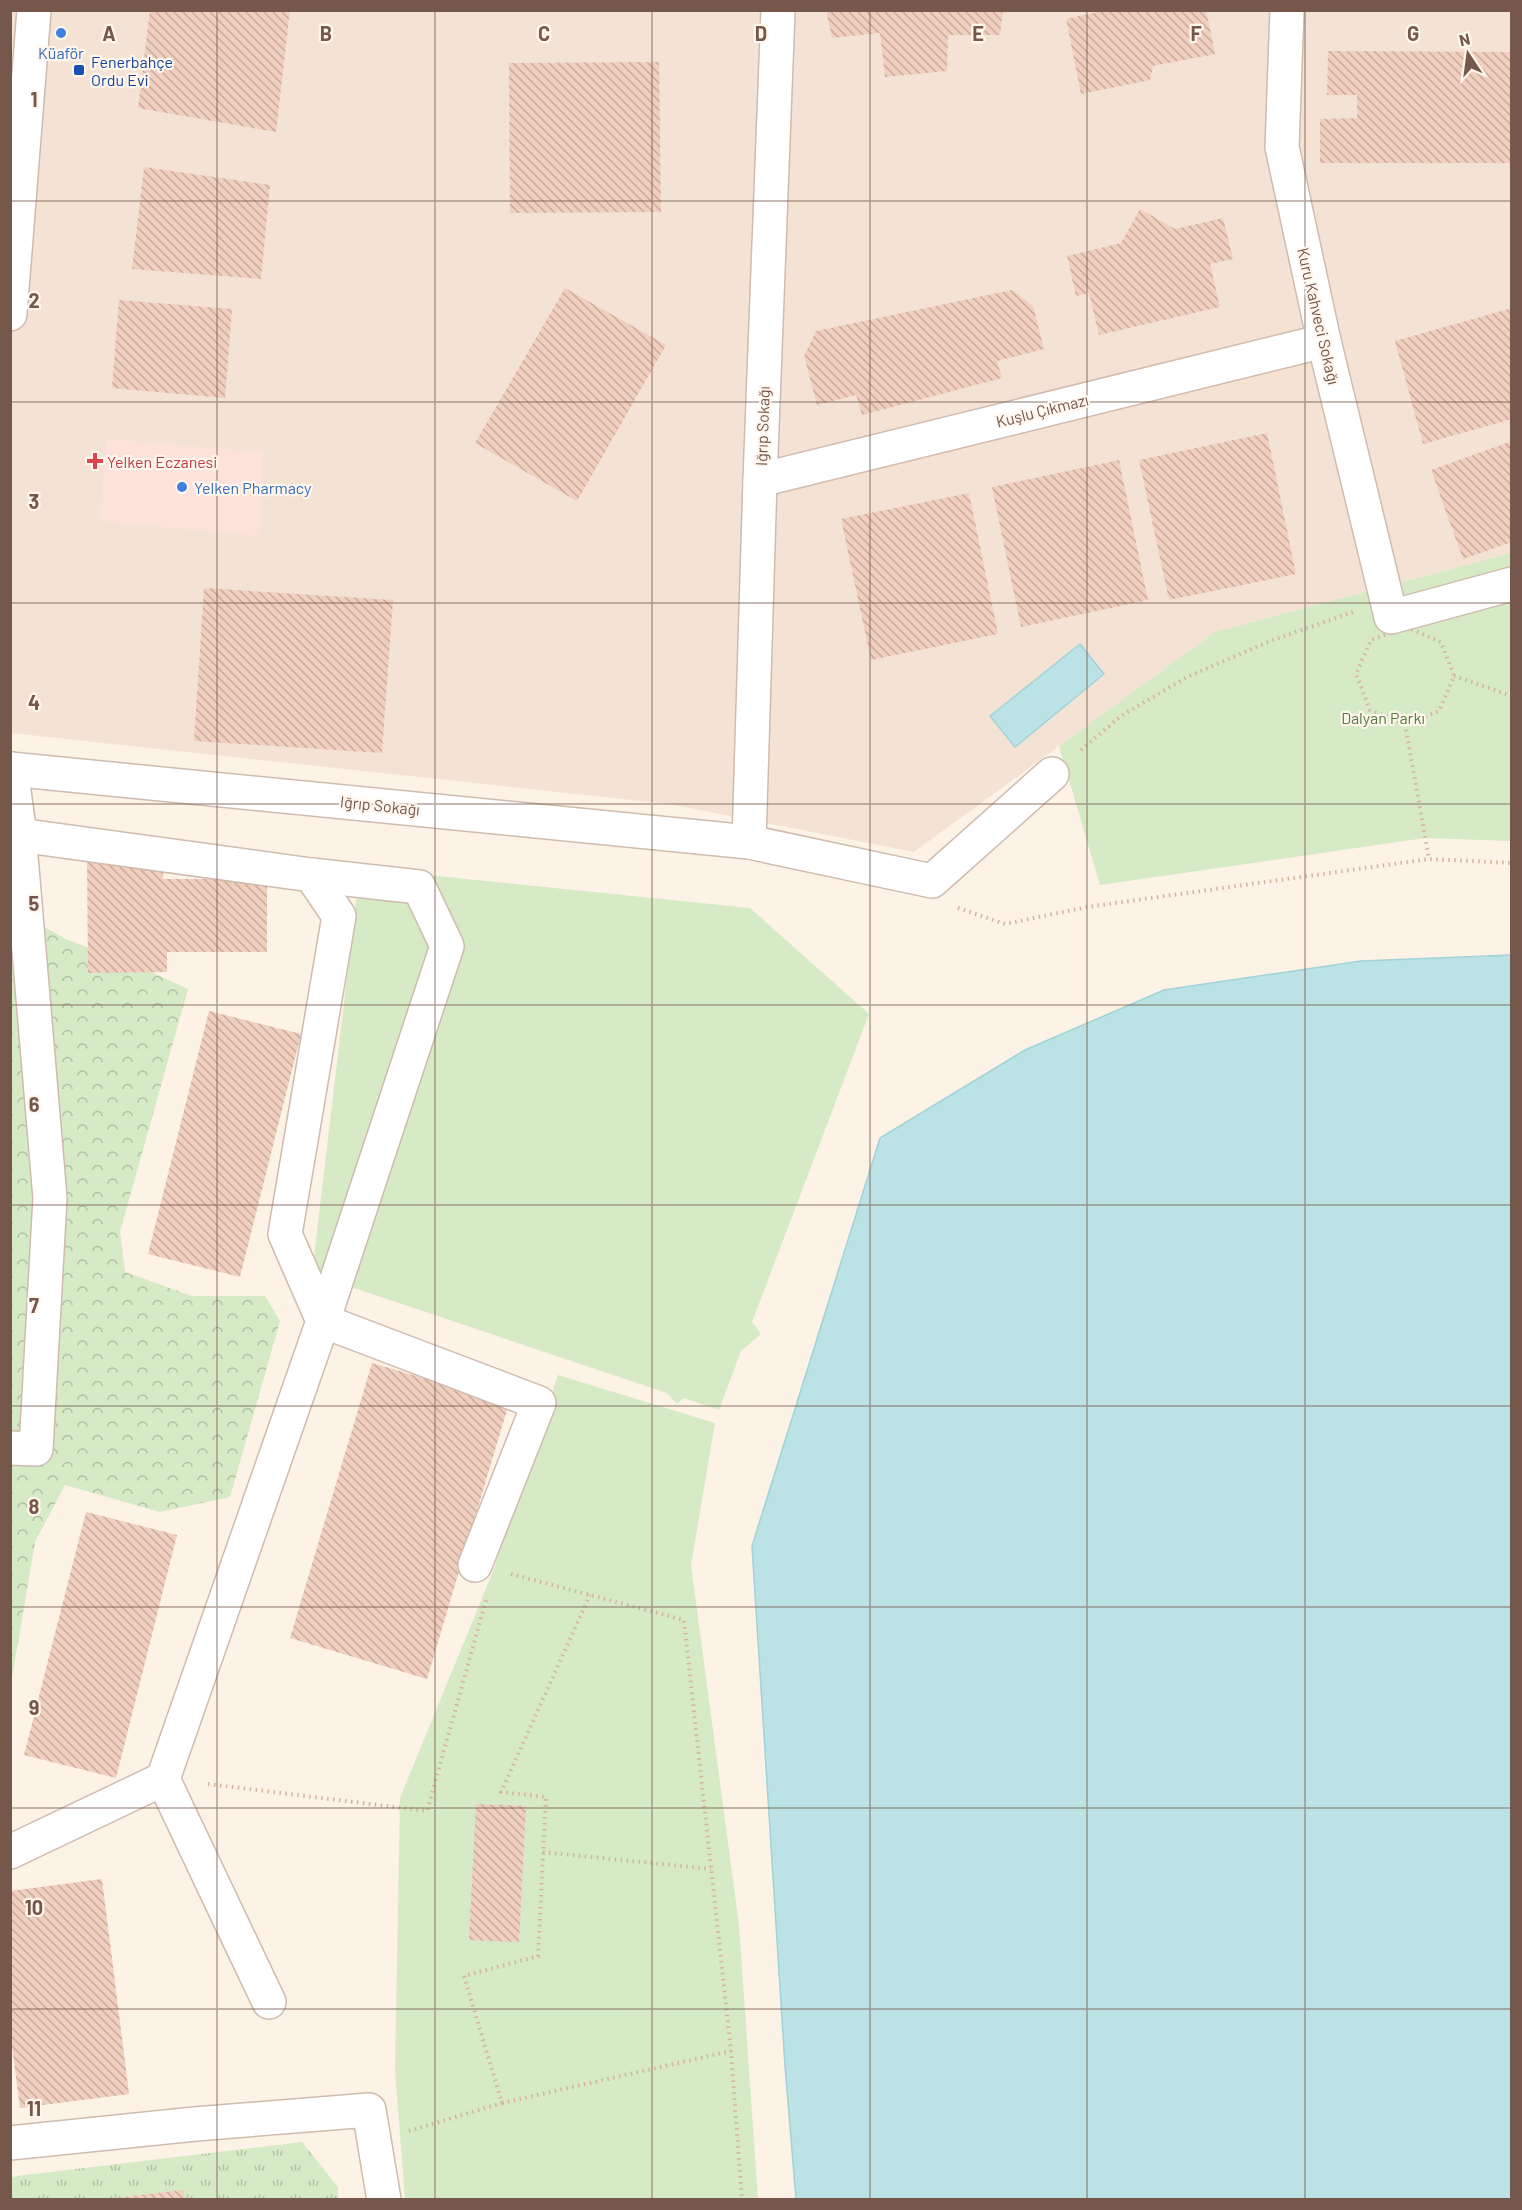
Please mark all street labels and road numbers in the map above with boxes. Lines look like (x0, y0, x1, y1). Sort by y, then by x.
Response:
street label: Kuru Kahveci Sokağı (1294, 246, 1344, 386)
street label: Iğrıp Sokağı (751, 386, 773, 466)
street label: Kuşlu Çıkmazı (994, 389, 1090, 431)
street label: Iğrıp Sokağı (339, 791, 421, 819)

